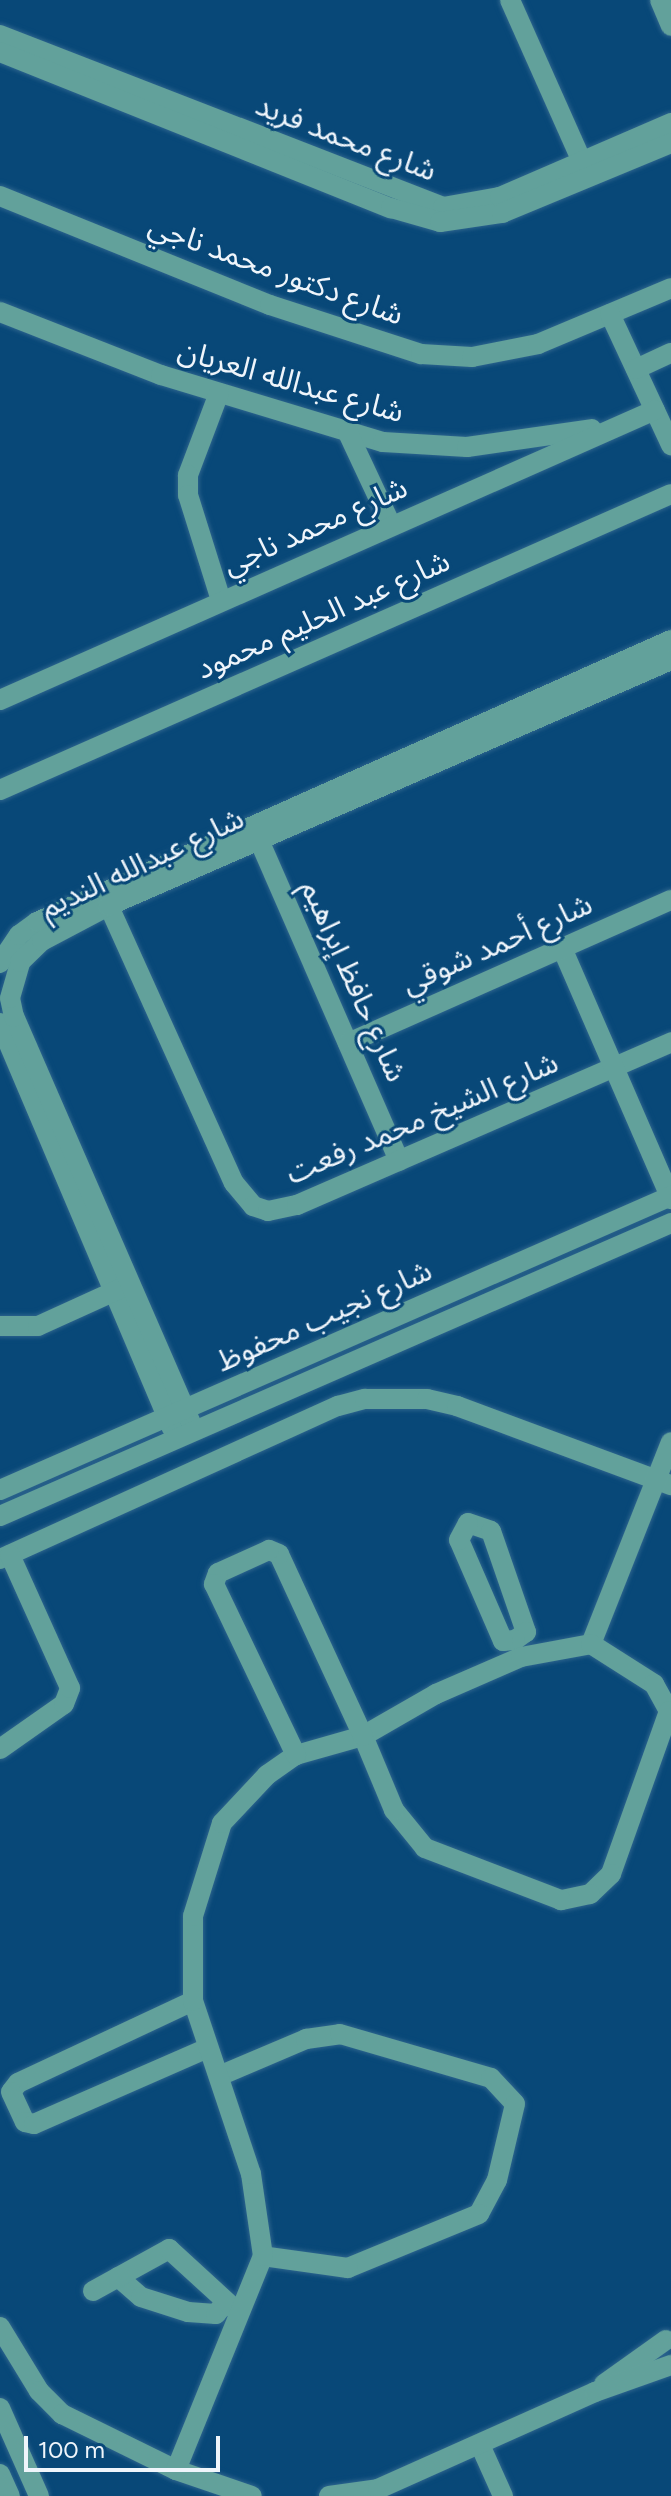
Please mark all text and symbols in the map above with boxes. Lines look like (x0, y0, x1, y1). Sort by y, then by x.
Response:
street label: شارع محمد فريد (250, 87, 442, 189)
street label: شارع دكتور محمد ناجي (144, 207, 408, 333)
street label: شارع عبدالله العريان (174, 332, 408, 430)
street label: شارع محمد ناجي (217, 469, 413, 583)
street label: شارع عبد الحليم محمود (191, 543, 455, 687)
street label: شارع عبدالله النديم (35, 800, 249, 926)
street label: شارع حافظ إبراهيم (293, 875, 415, 1087)
street label: شارع أحمد شوقي (396, 886, 598, 1002)
street label: شارع الشيخ محمد رفعت (281, 1044, 563, 1192)
street label: شارع نجيب محفوظ (211, 1252, 437, 1380)
scale bar (28, 2420, 224, 2470)
text: 100 m (38, 2435, 105, 2464)

